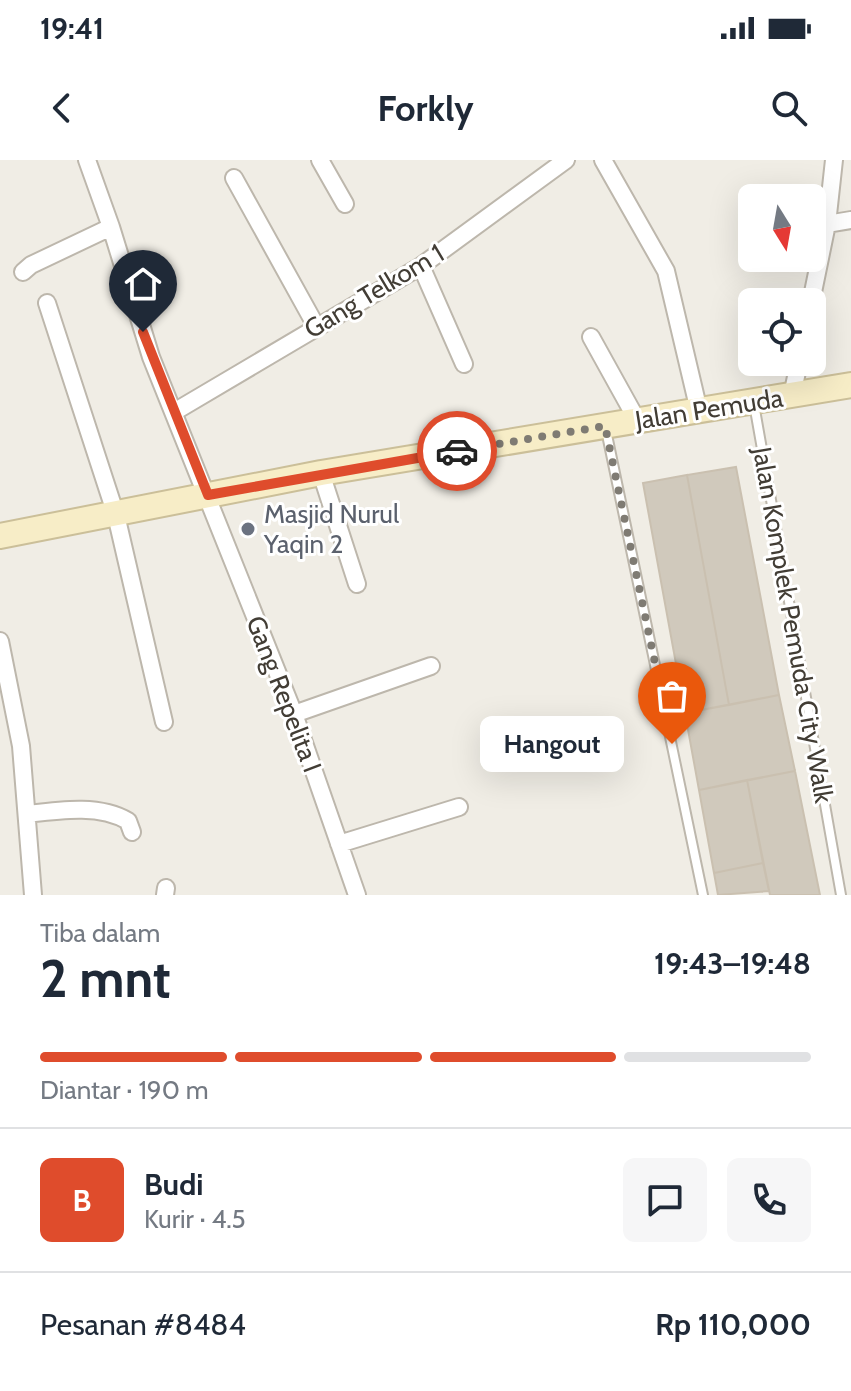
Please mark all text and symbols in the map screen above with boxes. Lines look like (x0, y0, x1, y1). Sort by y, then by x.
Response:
text: 19:41 (40, 10, 104, 47)
icon: back (40, 86, 84, 130)
text: Forkly (377, 86, 474, 130)
icon: search (767, 86, 811, 130)
north arrow (738, 184, 826, 272)
map controls (738, 184, 826, 376)
street label: Gang Telkom 1 (298, 237, 450, 345)
pin (109, 250, 177, 332)
icon: home (121, 262, 165, 306)
button: locate (738, 288, 826, 376)
street label: Jalan Pemuda (632, 381, 786, 437)
courier (417, 411, 497, 491)
icon: car (435, 429, 479, 473)
street label: Jalan Komplek Pemuda City Walk (746, 443, 840, 806)
place label: Masjid Nurul Yaqin 2 (263, 498, 399, 560)
marker: Masjid Nurul Yaqin 2 (239, 520, 257, 538)
street label: Gang Repelita I (240, 611, 328, 777)
pin (638, 662, 706, 744)
icon: bag (650, 674, 694, 718)
callout: Hangout (480, 716, 624, 772)
text: Hangout (503, 728, 601, 760)
text: Tiba dalam (40, 917, 160, 949)
text: 19:43–19:48 (654, 945, 811, 982)
text: 2 mnt (40, 947, 171, 1010)
text: Diantar · 190 m (40, 1074, 208, 1106)
button: chat (623, 1158, 707, 1242)
button: phone (727, 1158, 811, 1242)
text: Budi (144, 1166, 204, 1203)
text: B (73, 1182, 91, 1219)
text: Kurir · 4.5 (144, 1203, 246, 1235)
text: Pesanan #8484 (40, 1306, 246, 1343)
text: Rp 110,000 (655, 1306, 811, 1343)

